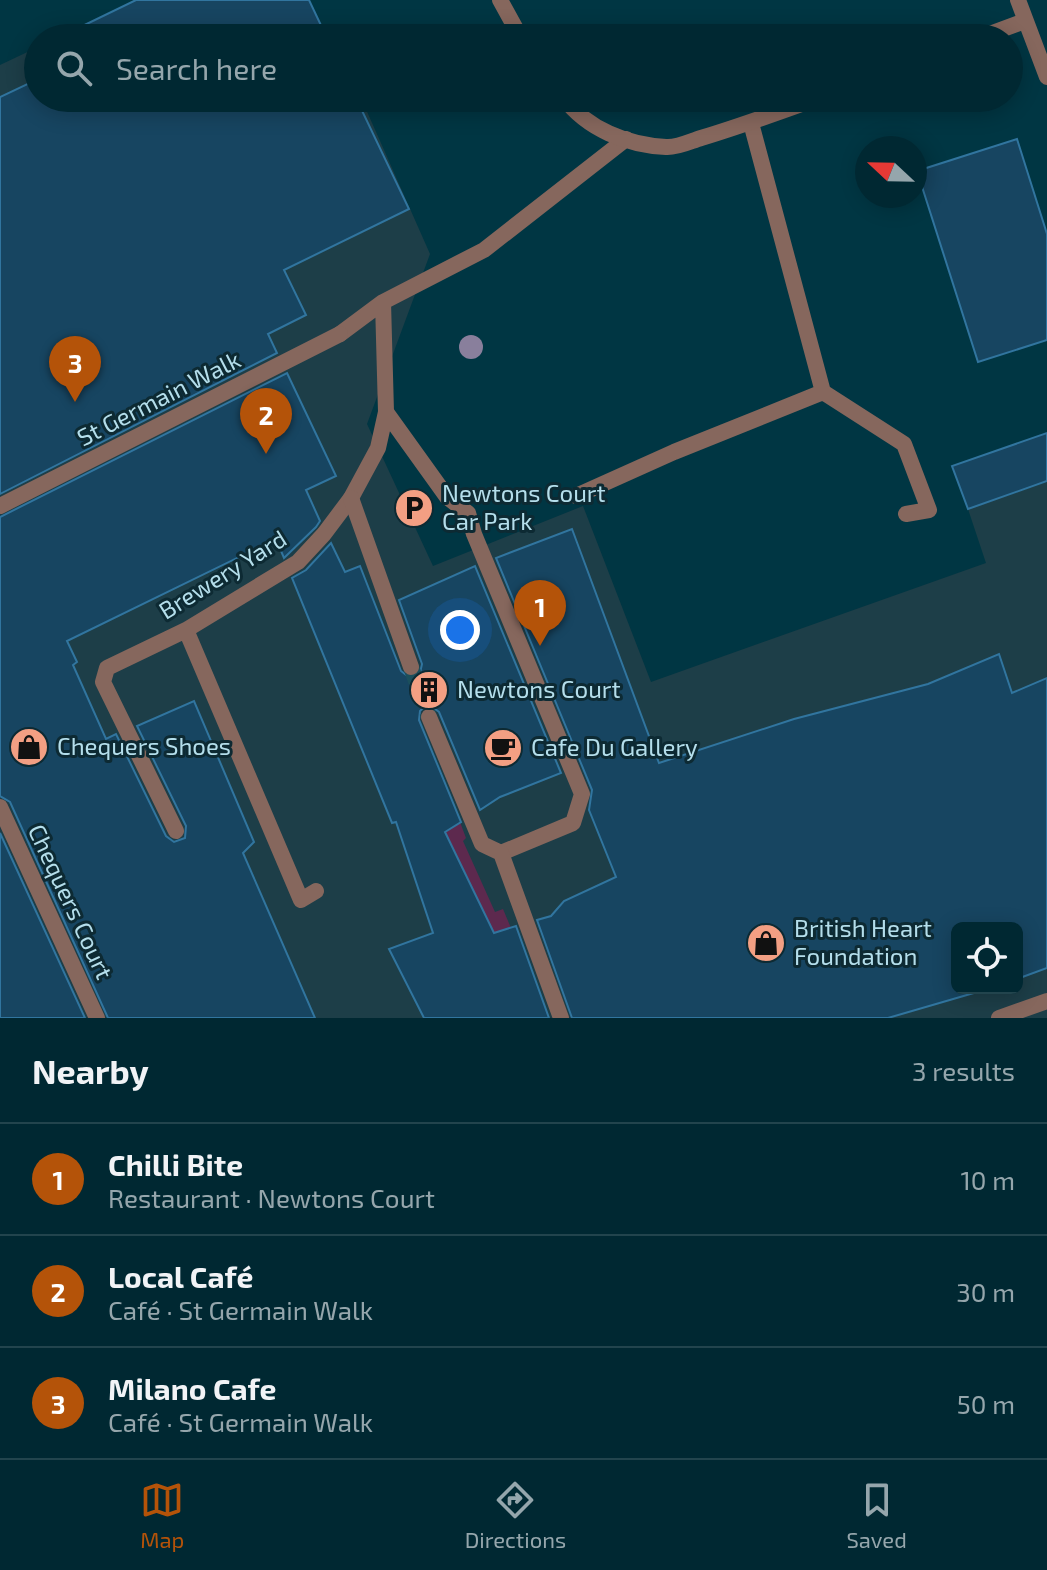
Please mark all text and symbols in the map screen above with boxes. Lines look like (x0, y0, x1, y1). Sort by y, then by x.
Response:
search box (24, 24, 1023, 112)
icon: search (52, 46, 96, 90)
text: Search here (116, 50, 277, 86)
north arrow (855, 136, 927, 208)
pin: 3 (49, 336, 101, 402)
street label: St Germain Walk (72, 344, 245, 451)
pin: 2 (240, 388, 292, 454)
place label: Newtons Court Car Park (442, 478, 606, 535)
parking icon: Newtons Court Car Park (393, 487, 435, 529)
street label: Brewery Yard (153, 523, 291, 624)
pin: 1 (514, 580, 566, 646)
your location (440, 610, 480, 650)
building icon: Newtons Court (408, 669, 450, 711)
place label: Newtons Court (457, 674, 621, 703)
shop icon: Chequers Shoes (8, 726, 50, 768)
cafe icon: Cafe Du Gallery (482, 727, 524, 769)
place label: Chequers Shoes (57, 731, 231, 760)
place label: Cafe Du Gallery (531, 732, 698, 761)
street label: Chequers Court (23, 819, 120, 983)
place label: British Heart Foundation (794, 913, 932, 970)
shop icon: British Heart Foundation (745, 922, 787, 964)
map controls (951, 922, 1023, 994)
button: locate (951, 922, 1023, 994)
text: Nearby (32, 1050, 149, 1091)
text: 3 results (912, 1055, 1015, 1086)
text: Chilli Bite (108, 1146, 243, 1182)
text: 1 (52, 1164, 64, 1195)
text: 10 m (960, 1164, 1015, 1195)
text: Restaurant · Newtons Court (108, 1182, 435, 1213)
text: Local Café (108, 1258, 253, 1294)
text: 2 (50, 1276, 66, 1307)
text: 30 m (956, 1276, 1015, 1307)
text: Café · St Germain Walk (108, 1294, 373, 1325)
text: Milano Cafe (108, 1370, 276, 1406)
text: 3 (51, 1388, 65, 1419)
text: 50 m (957, 1388, 1015, 1419)
text: Café · St Germain Walk (108, 1406, 373, 1437)
tab: Map (140, 1478, 184, 1552)
tab: Directions (465, 1478, 566, 1552)
tab: Saved (846, 1478, 907, 1552)

